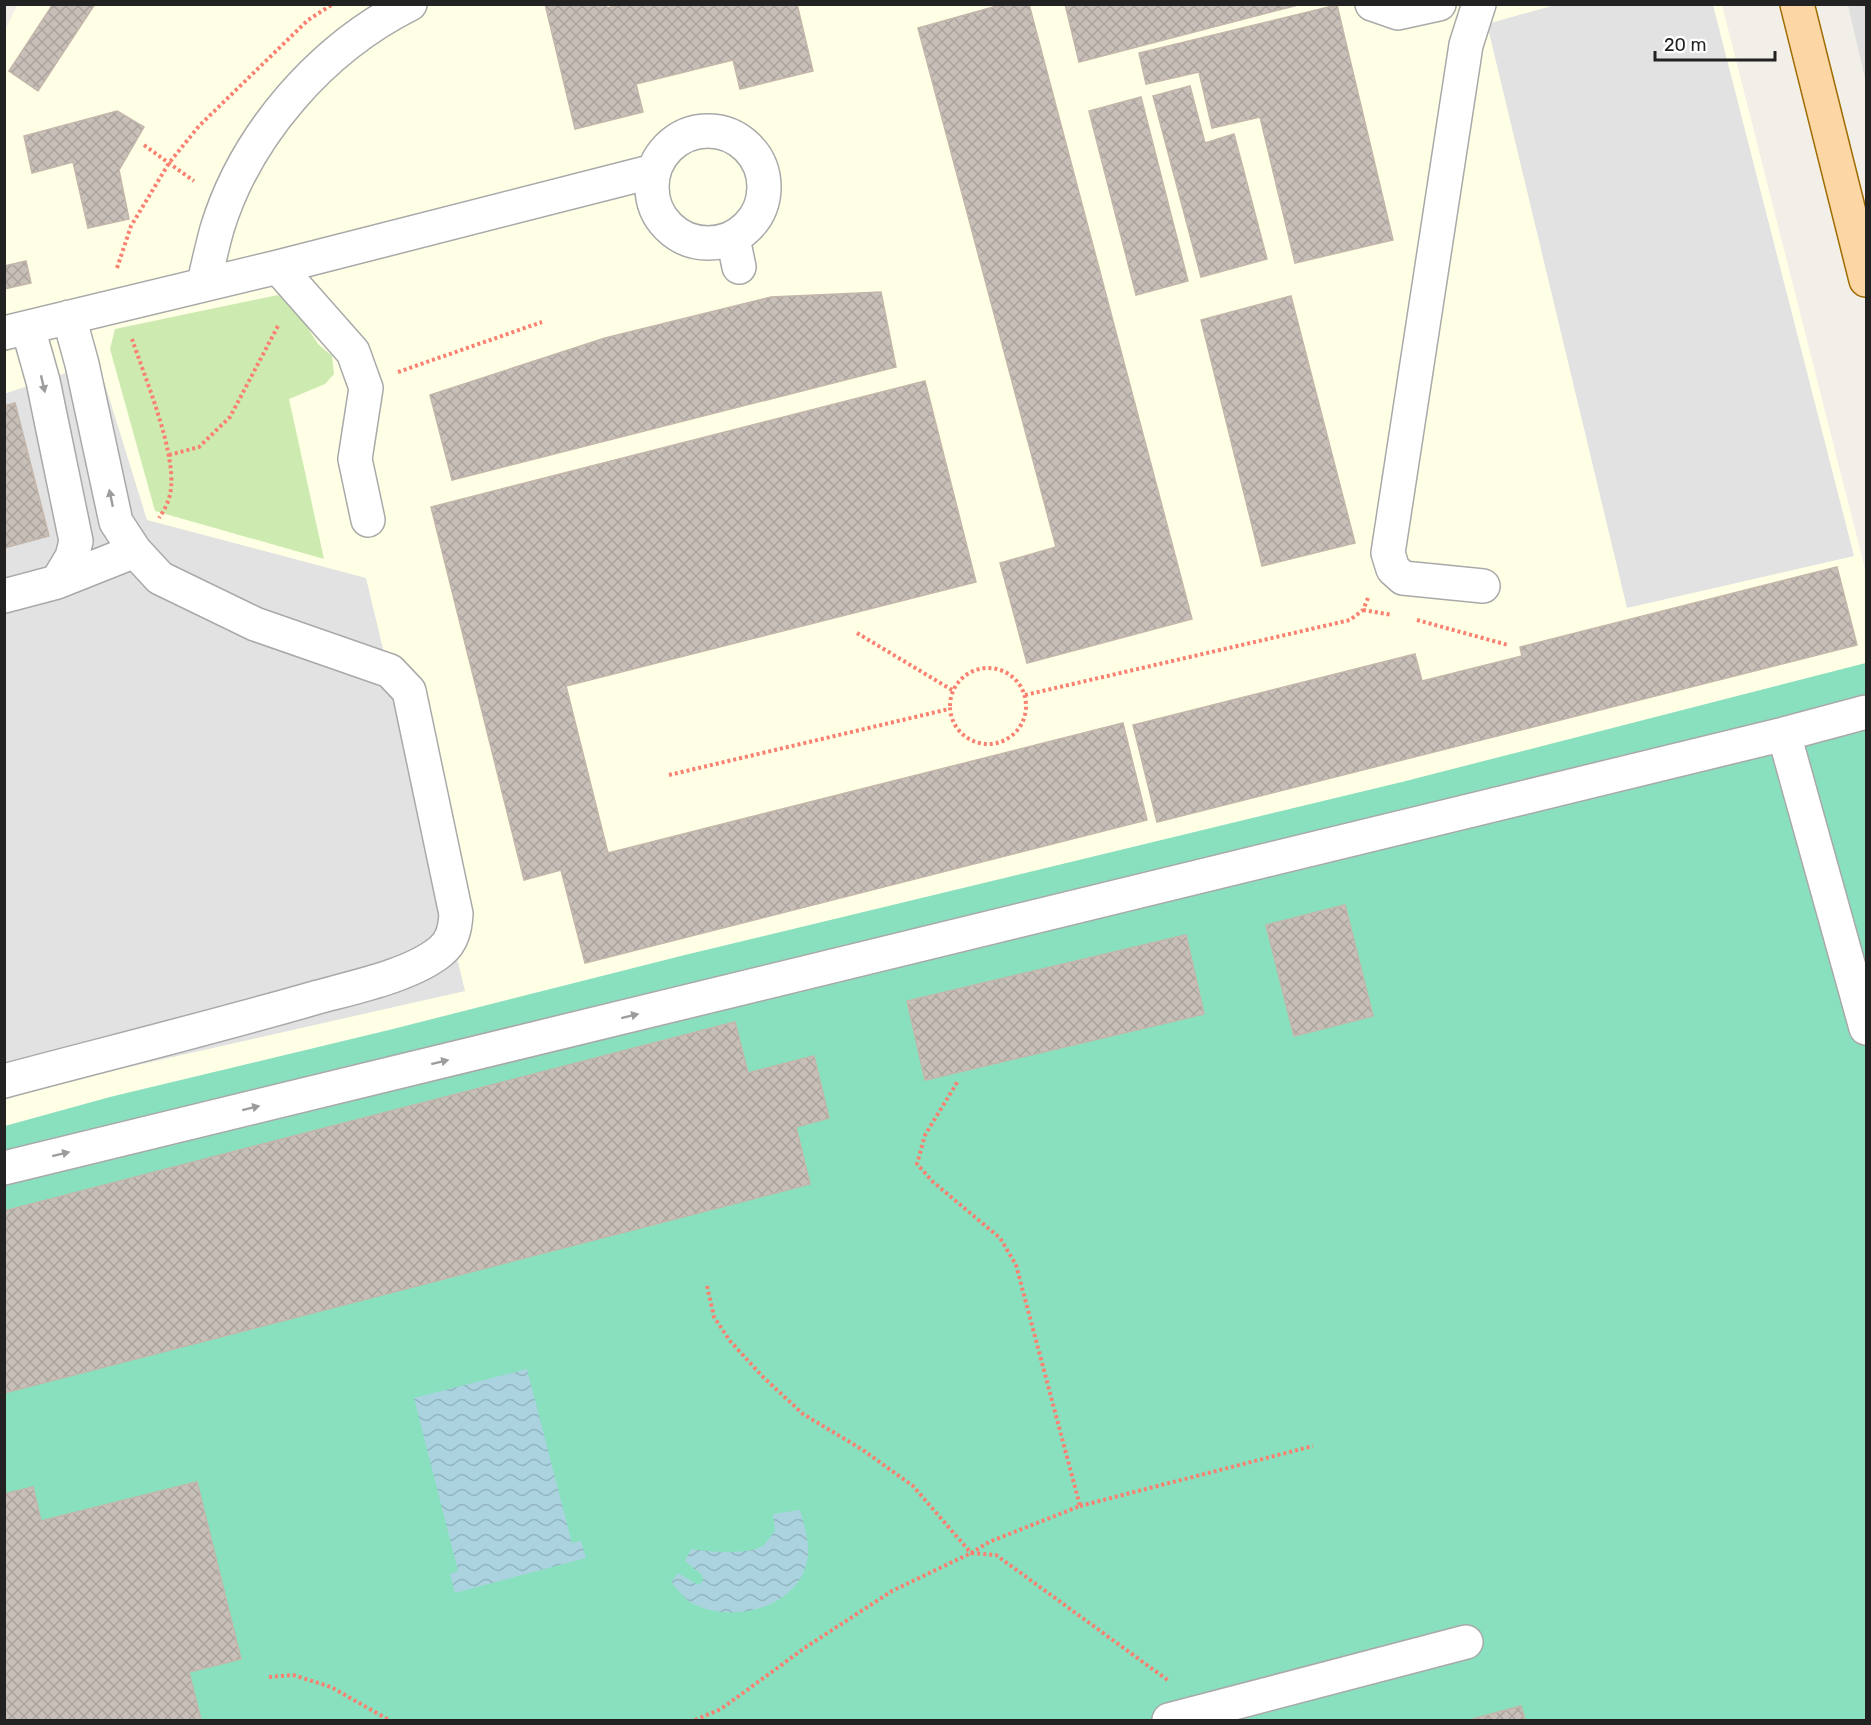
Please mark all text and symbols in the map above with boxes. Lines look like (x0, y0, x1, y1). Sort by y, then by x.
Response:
scale bar (1655, 24, 1775, 62)
text: 20 m (1664, 34, 1706, 56)
one-way arrow (39, 375, 49, 393)
one-way arrow (106, 488, 115, 507)
one-way arrow (621, 1010, 639, 1020)
one-way arrow (431, 1056, 449, 1066)
one-way arrow (242, 1103, 261, 1112)
one-way arrow (52, 1149, 71, 1159)

